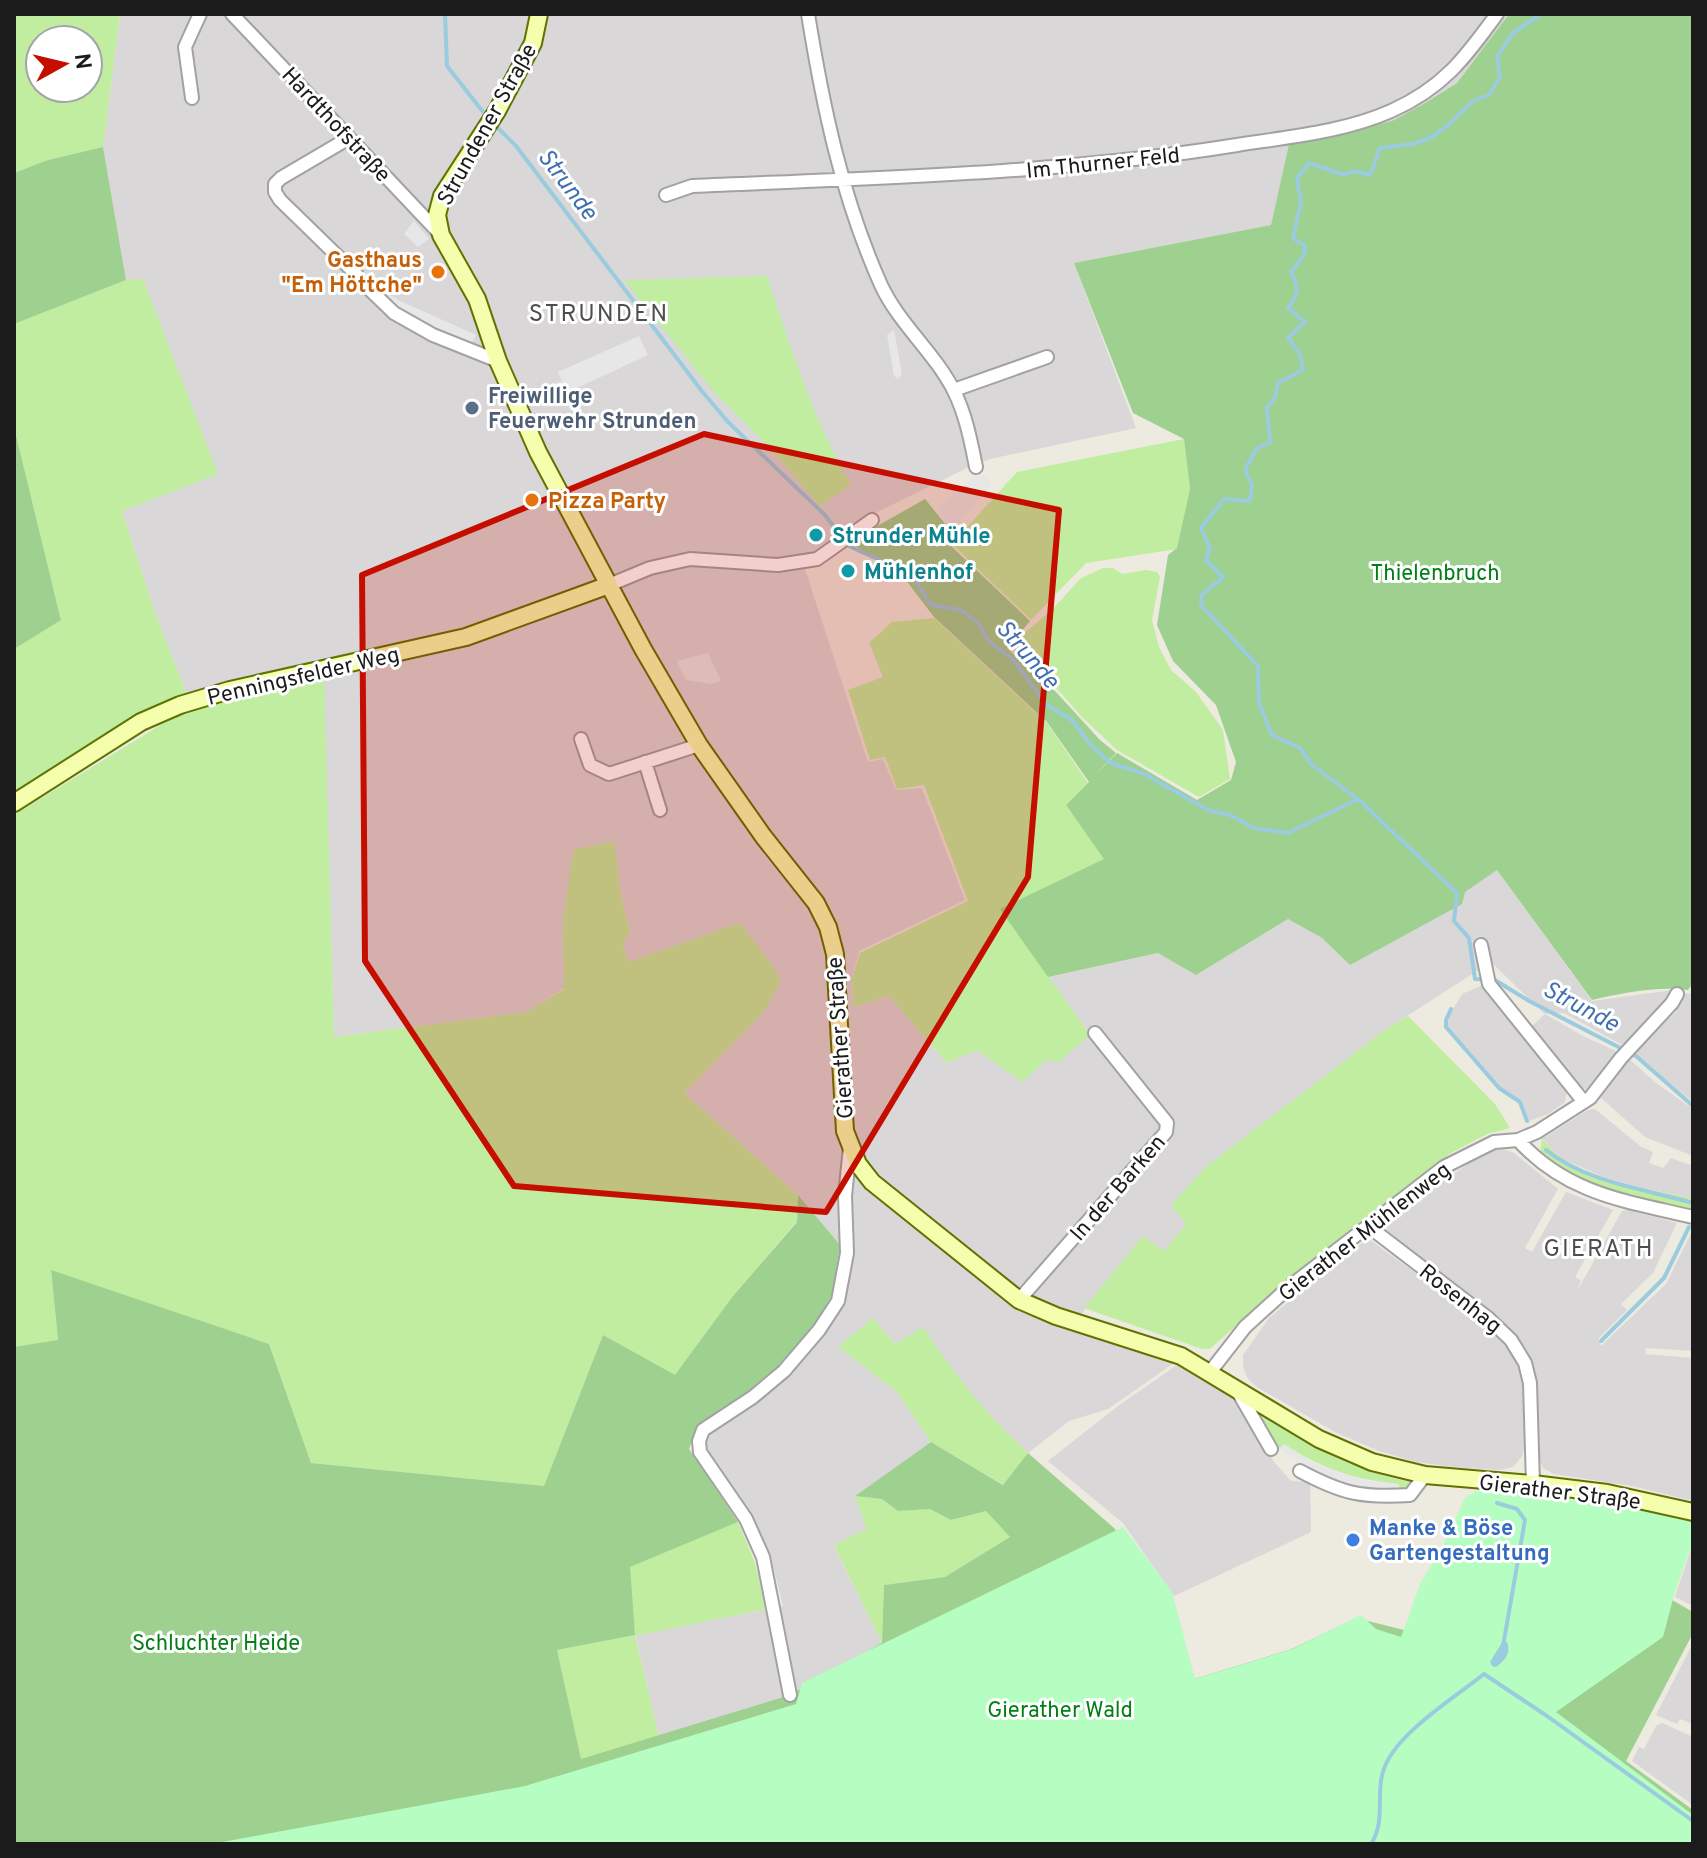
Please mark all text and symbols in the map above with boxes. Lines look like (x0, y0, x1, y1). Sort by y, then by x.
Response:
north arrow (24, 24, 104, 104)
street label: Strundener Straße (433, 40, 544, 211)
text: N (67, 52, 96, 71)
street label: Hardthofstraße (275, 63, 395, 189)
street label: Im Thurner Feld (1025, 143, 1181, 186)
water label: Strunde (530, 144, 603, 227)
place label: Gasthaus "Em Höttche" (281, 248, 422, 300)
marker: Gasthaus "Em Höttche" (429, 263, 447, 281)
district label: STRUNDEN (529, 300, 669, 330)
place label: Freiwillige Feuerwehr Strunden (488, 384, 696, 436)
marker: Freiwillige Feuerwehr Strunden (463, 399, 481, 417)
place label: Pizza Party (548, 489, 666, 516)
marker: Pizza Party (523, 491, 541, 509)
place label: Strunder Mühle (832, 524, 991, 551)
marker: Strunder Mühle (807, 526, 825, 544)
place label: Mühlenhof (864, 560, 973, 587)
park label: Thielenbruch (1370, 561, 1500, 588)
marker: Mühlenhof (839, 562, 857, 580)
water label: Strunde (988, 615, 1065, 696)
street label: Penningsfelder Weg (205, 642, 402, 713)
street label: Gierather Straße (822, 956, 861, 1120)
water label: Strunde (1537, 975, 1624, 1040)
street label: In der Barken (1065, 1130, 1172, 1247)
street label: Gierather Mühlenweg (1274, 1157, 1457, 1309)
district label: GIERATH (1543, 1235, 1655, 1265)
street label: Rosenhag (1413, 1259, 1506, 1341)
street label: Gierather Straße (1477, 1470, 1642, 1517)
place label: Manke & Böse Gartengestaltung (1369, 1516, 1550, 1568)
marker: Manke & Böse Gartengestaltung (1344, 1531, 1362, 1549)
park label: Schluchter Heide (132, 1631, 300, 1658)
park label: Gierather Wald (987, 1698, 1133, 1725)

